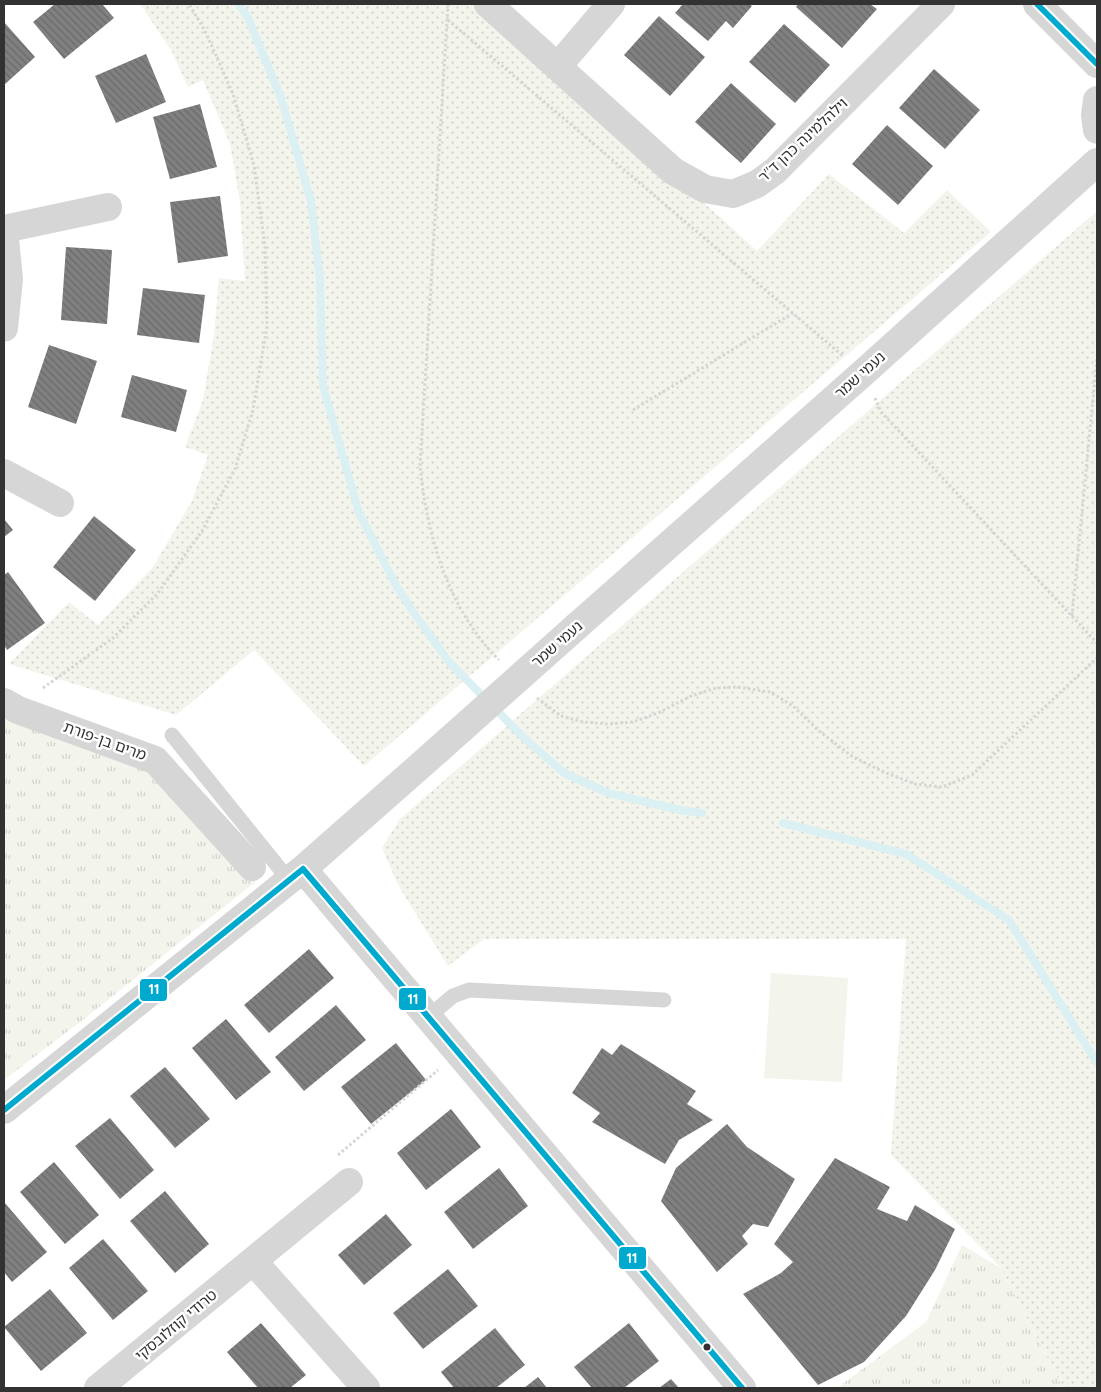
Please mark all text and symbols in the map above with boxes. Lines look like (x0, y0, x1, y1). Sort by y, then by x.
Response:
street label: וילהלמינה כהן ד"ר (754, 93, 851, 186)
street label: נעמי שמר (830, 347, 889, 402)
street label: נעמי שמר (527, 616, 586, 671)
street label: מרים בן-פורת (61, 717, 149, 764)
line badge: 11 (139, 978, 168, 1002)
text: 11 (149, 980, 159, 998)
line badge: 11 (398, 987, 427, 1011)
text: 11 (408, 990, 418, 1008)
line badge: 11 (618, 1246, 647, 1270)
text: 11 (627, 1249, 637, 1267)
street label: טרודי קוזלובסקי (131, 1285, 220, 1364)
unlabelled marker (702, 1342, 712, 1352)

